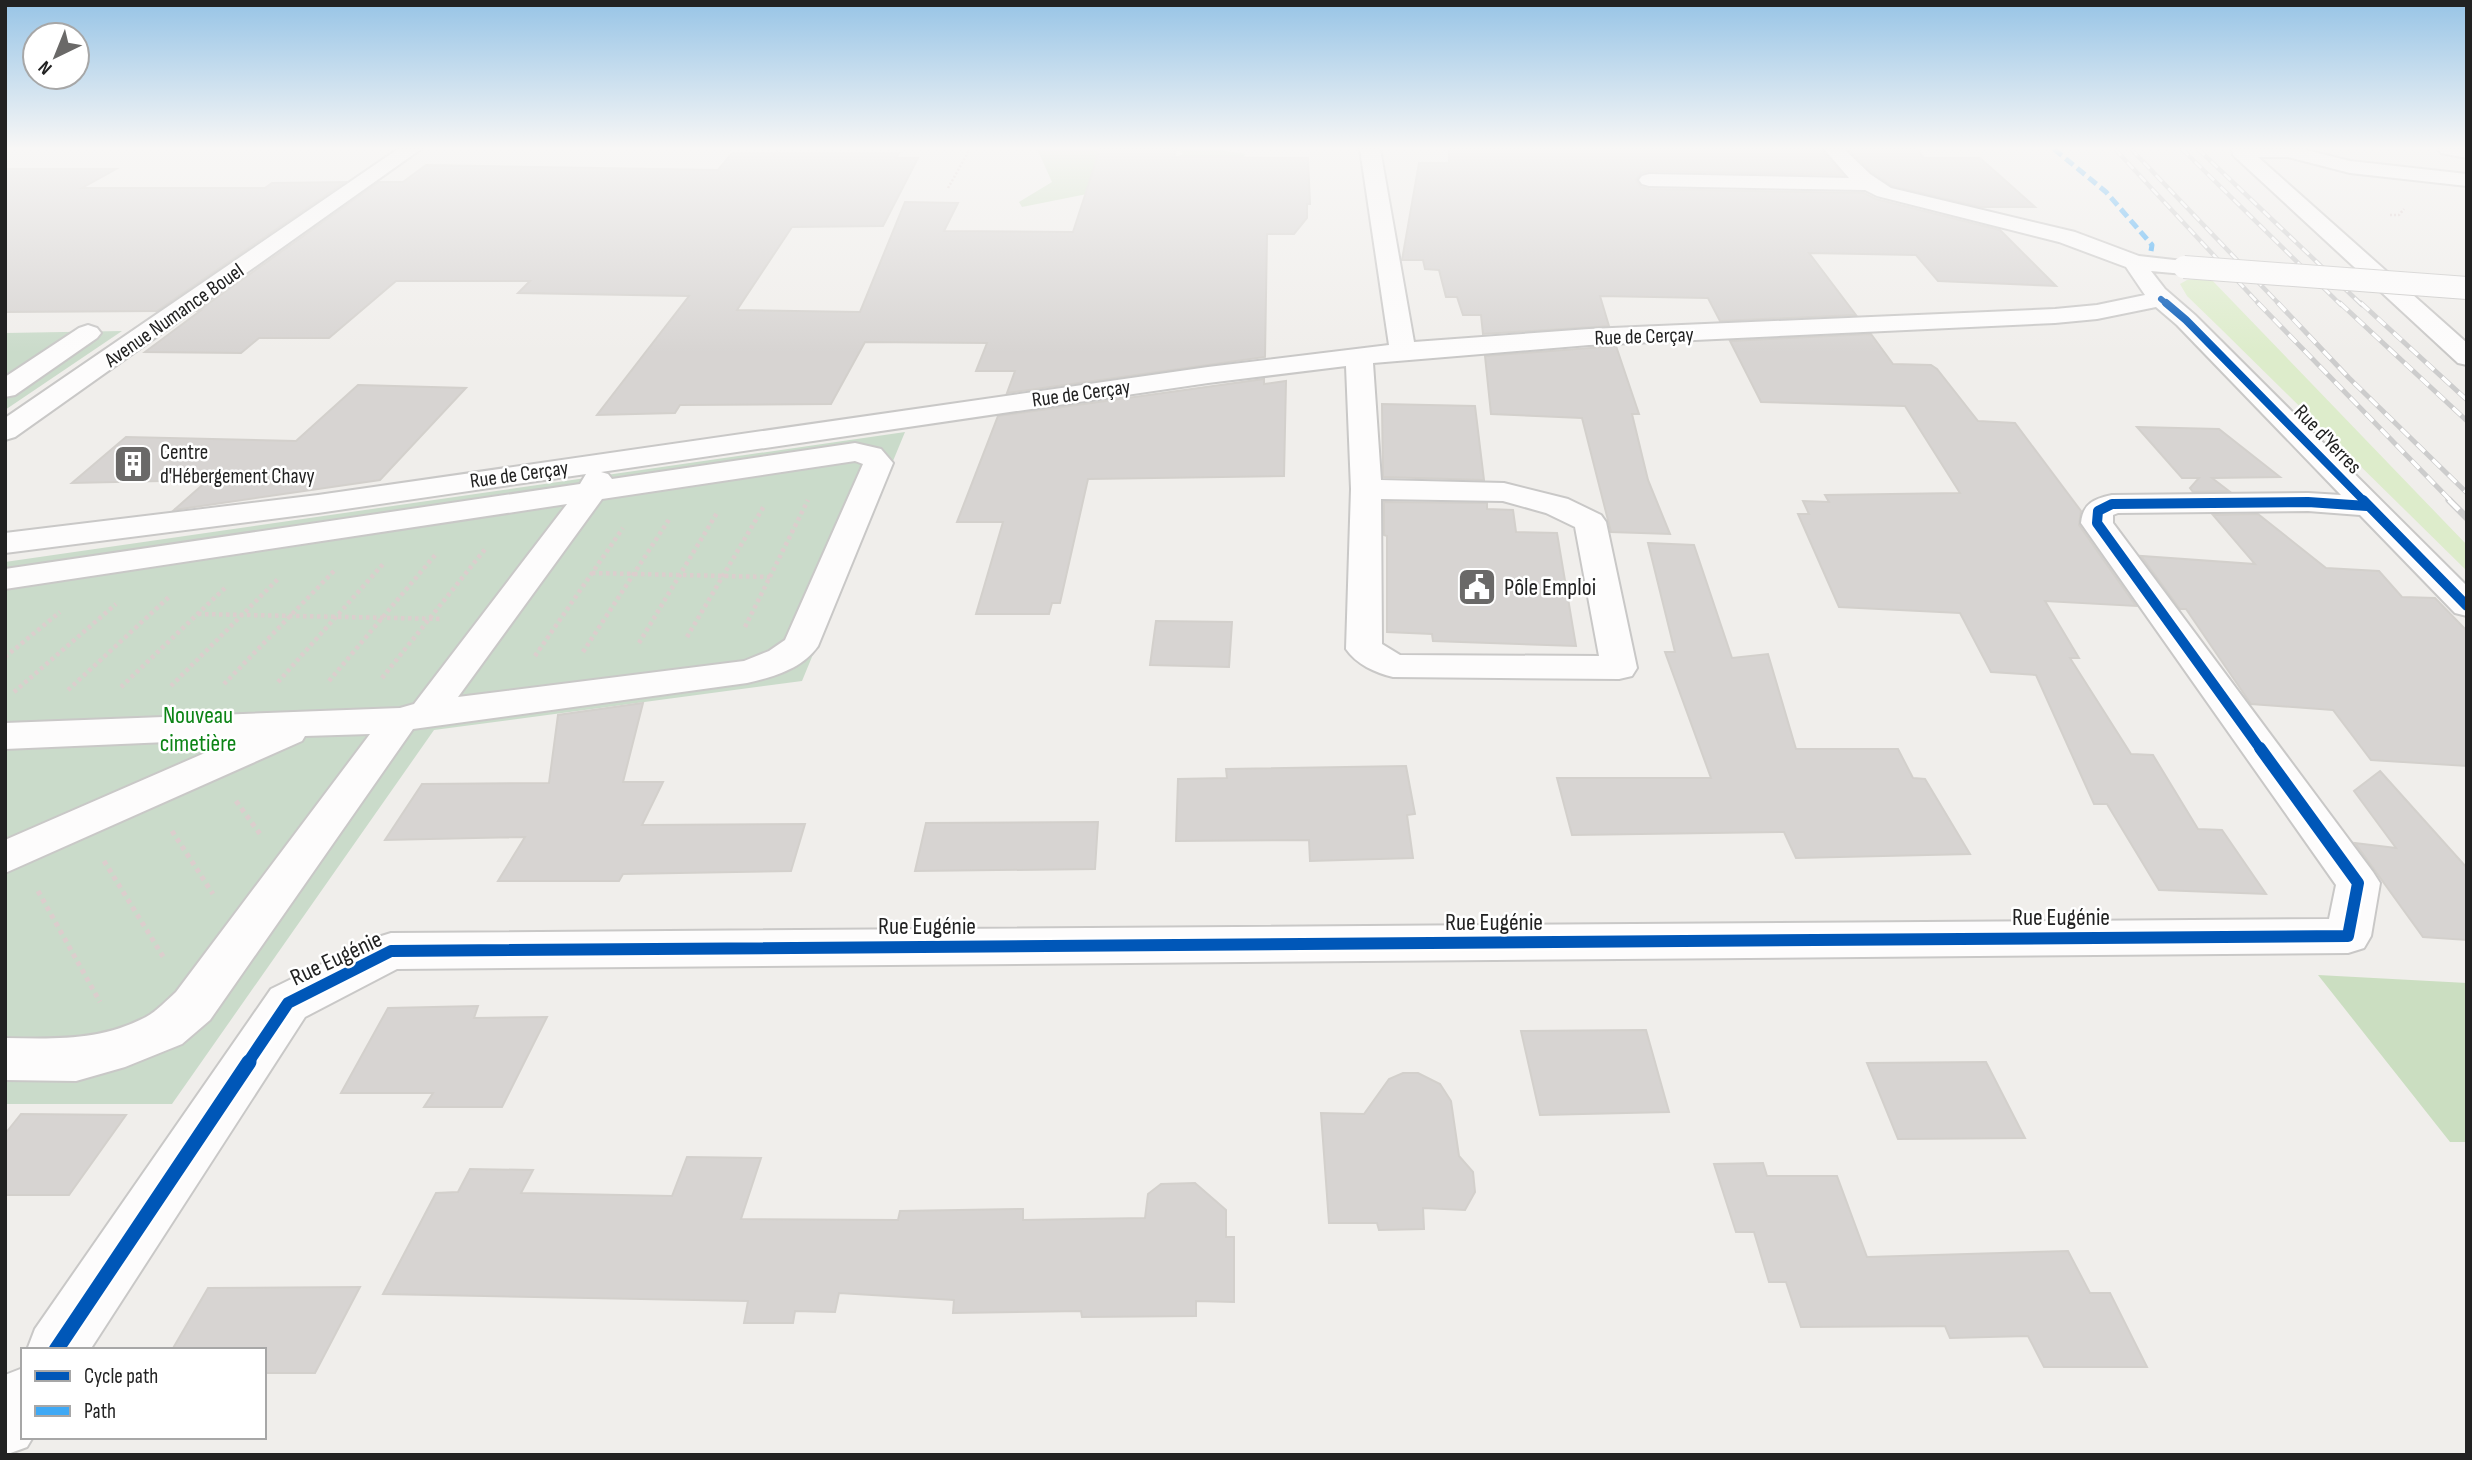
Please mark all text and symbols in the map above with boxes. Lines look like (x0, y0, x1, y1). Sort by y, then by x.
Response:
north arrow (21, 21, 91, 91)
text: N (34, 55, 57, 79)
street label: Avenue Numance Bouel (99, 258, 249, 373)
street label: Rue de Cerçay (1594, 322, 1694, 351)
street label: Rue de Cerçay (1030, 374, 1132, 413)
street label: Rue d'Yerres (2289, 400, 2367, 479)
place label: Centre d'Hébergement Chavy (160, 440, 315, 489)
building icon: Centre d'Hébergement Chavy (112, 443, 154, 485)
street label: Rue de Cerçay (468, 455, 570, 494)
public building icon: Pôle Emploi (1456, 566, 1498, 608)
place label: Pôle Emploi (1504, 573, 1596, 602)
park label: Nouveau cimetière (160, 701, 236, 758)
street label: Rue Eugénie (2012, 903, 2110, 932)
street label: Rue Eugénie (1445, 908, 1543, 937)
street label: Rue Eugénie (878, 912, 976, 941)
street label: Rue Eugénie (286, 925, 387, 992)
legend (21, 1348, 266, 1439)
text: Cycle path (84, 1364, 158, 1389)
text: Path (84, 1399, 116, 1424)

